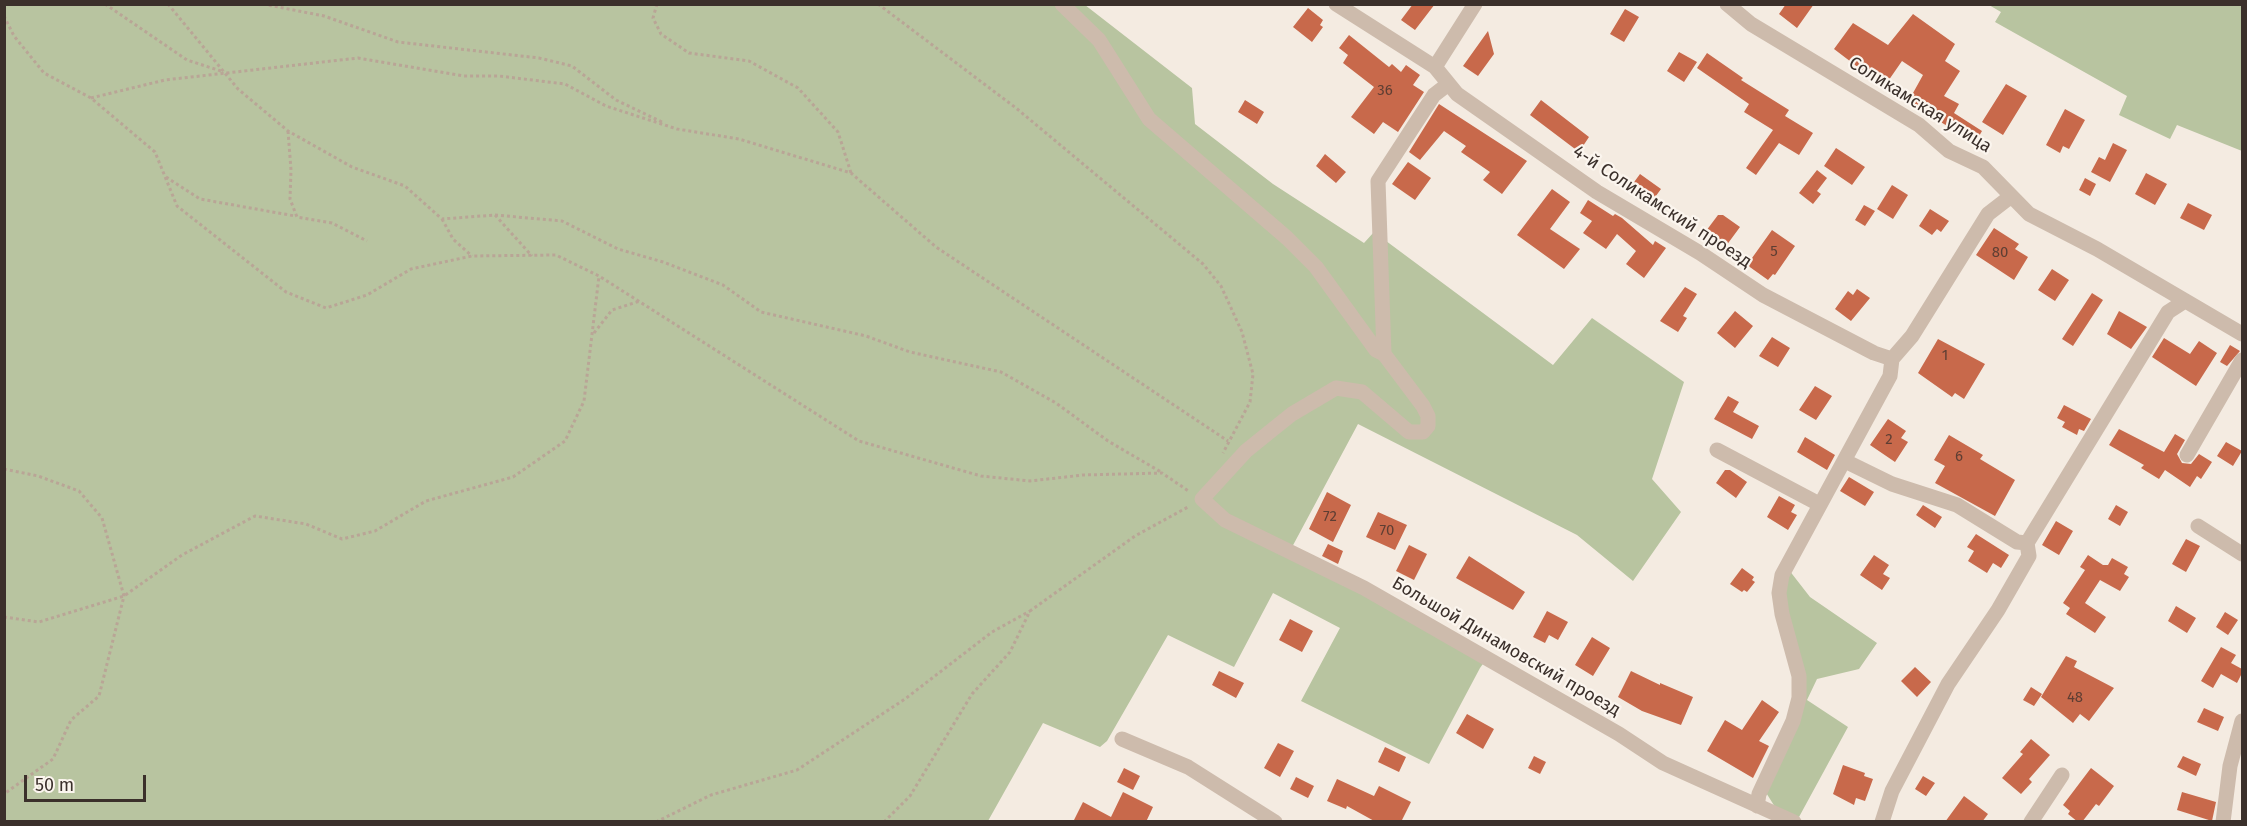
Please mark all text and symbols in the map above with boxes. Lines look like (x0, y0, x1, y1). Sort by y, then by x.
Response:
street label: Соликамская улица (1845, 52, 1995, 158)
house number: 36 (1377, 82, 1393, 100)
street label: 4-й Соликамский проезд (1569, 141, 1755, 273)
house number: 5 (1770, 243, 1778, 261)
house number: 80 (1992, 244, 2008, 262)
house number: 1 (1942, 347, 1948, 365)
house number: 2 (1885, 431, 1893, 449)
house number: 6 (1955, 448, 1963, 466)
house number: 72 (1323, 508, 1337, 526)
house number: 70 (1380, 522, 1394, 540)
street label: Большой Динамовский проезд (1388, 573, 1624, 721)
house number: 48 (2067, 689, 2083, 707)
scale bar (27, 763, 148, 801)
text: 50 m (35, 774, 74, 796)

